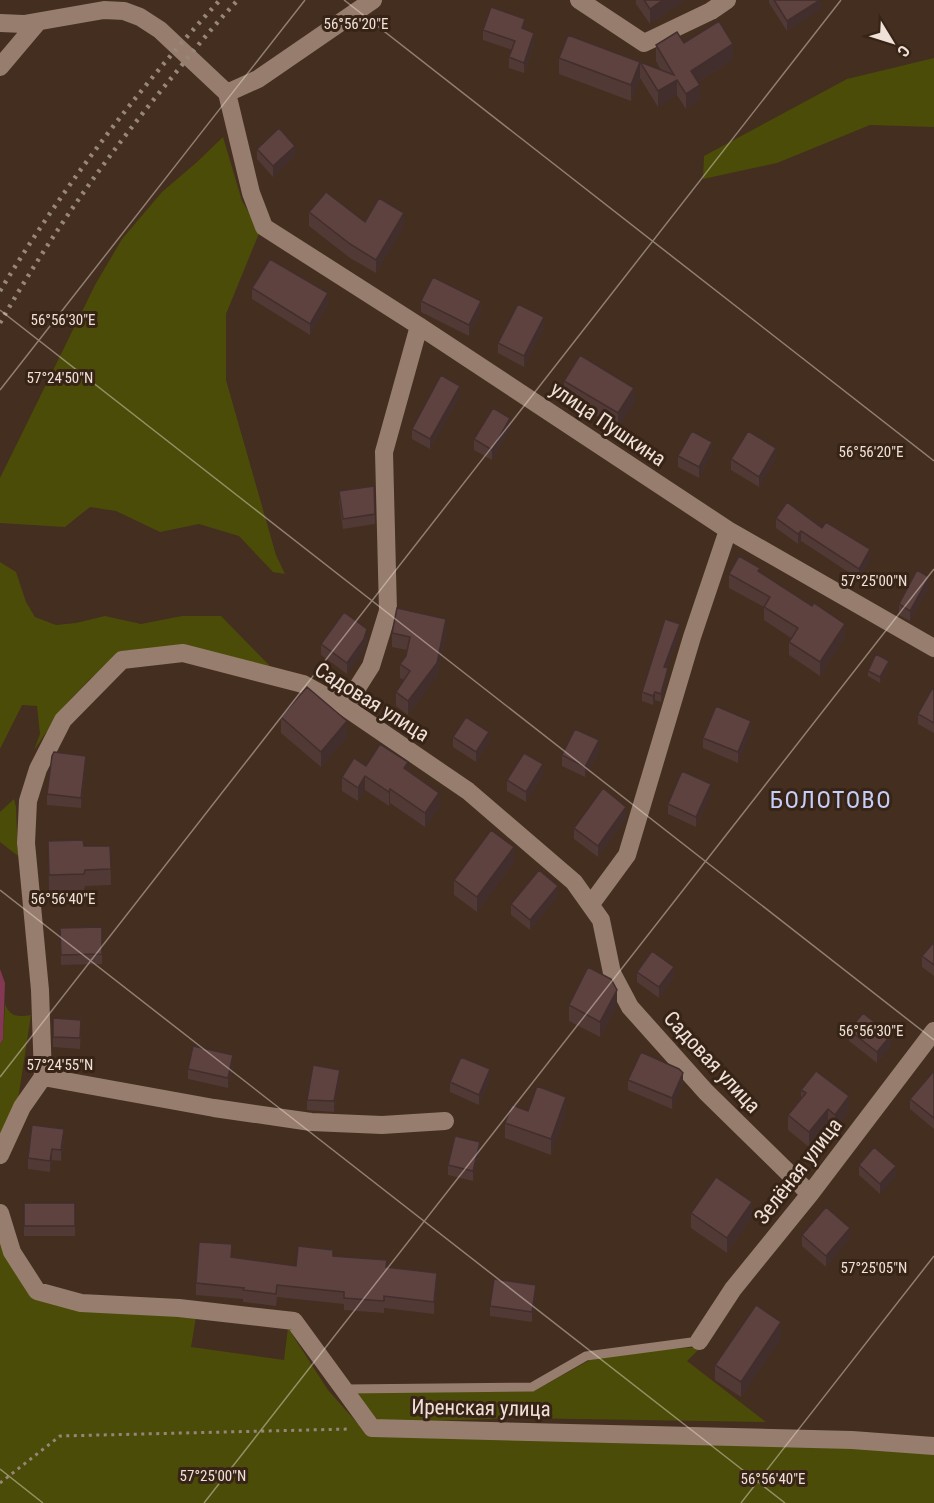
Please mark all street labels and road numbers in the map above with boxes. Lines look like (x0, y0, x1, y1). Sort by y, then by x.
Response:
street label: улица Пушкина (546, 377, 670, 471)
street label: Садовая улица (310, 657, 434, 747)
street label: Садовая улица (659, 1006, 765, 1118)
street label: Зелёная улица (749, 1113, 847, 1229)
street label: Иренская улица (411, 1395, 551, 1421)

